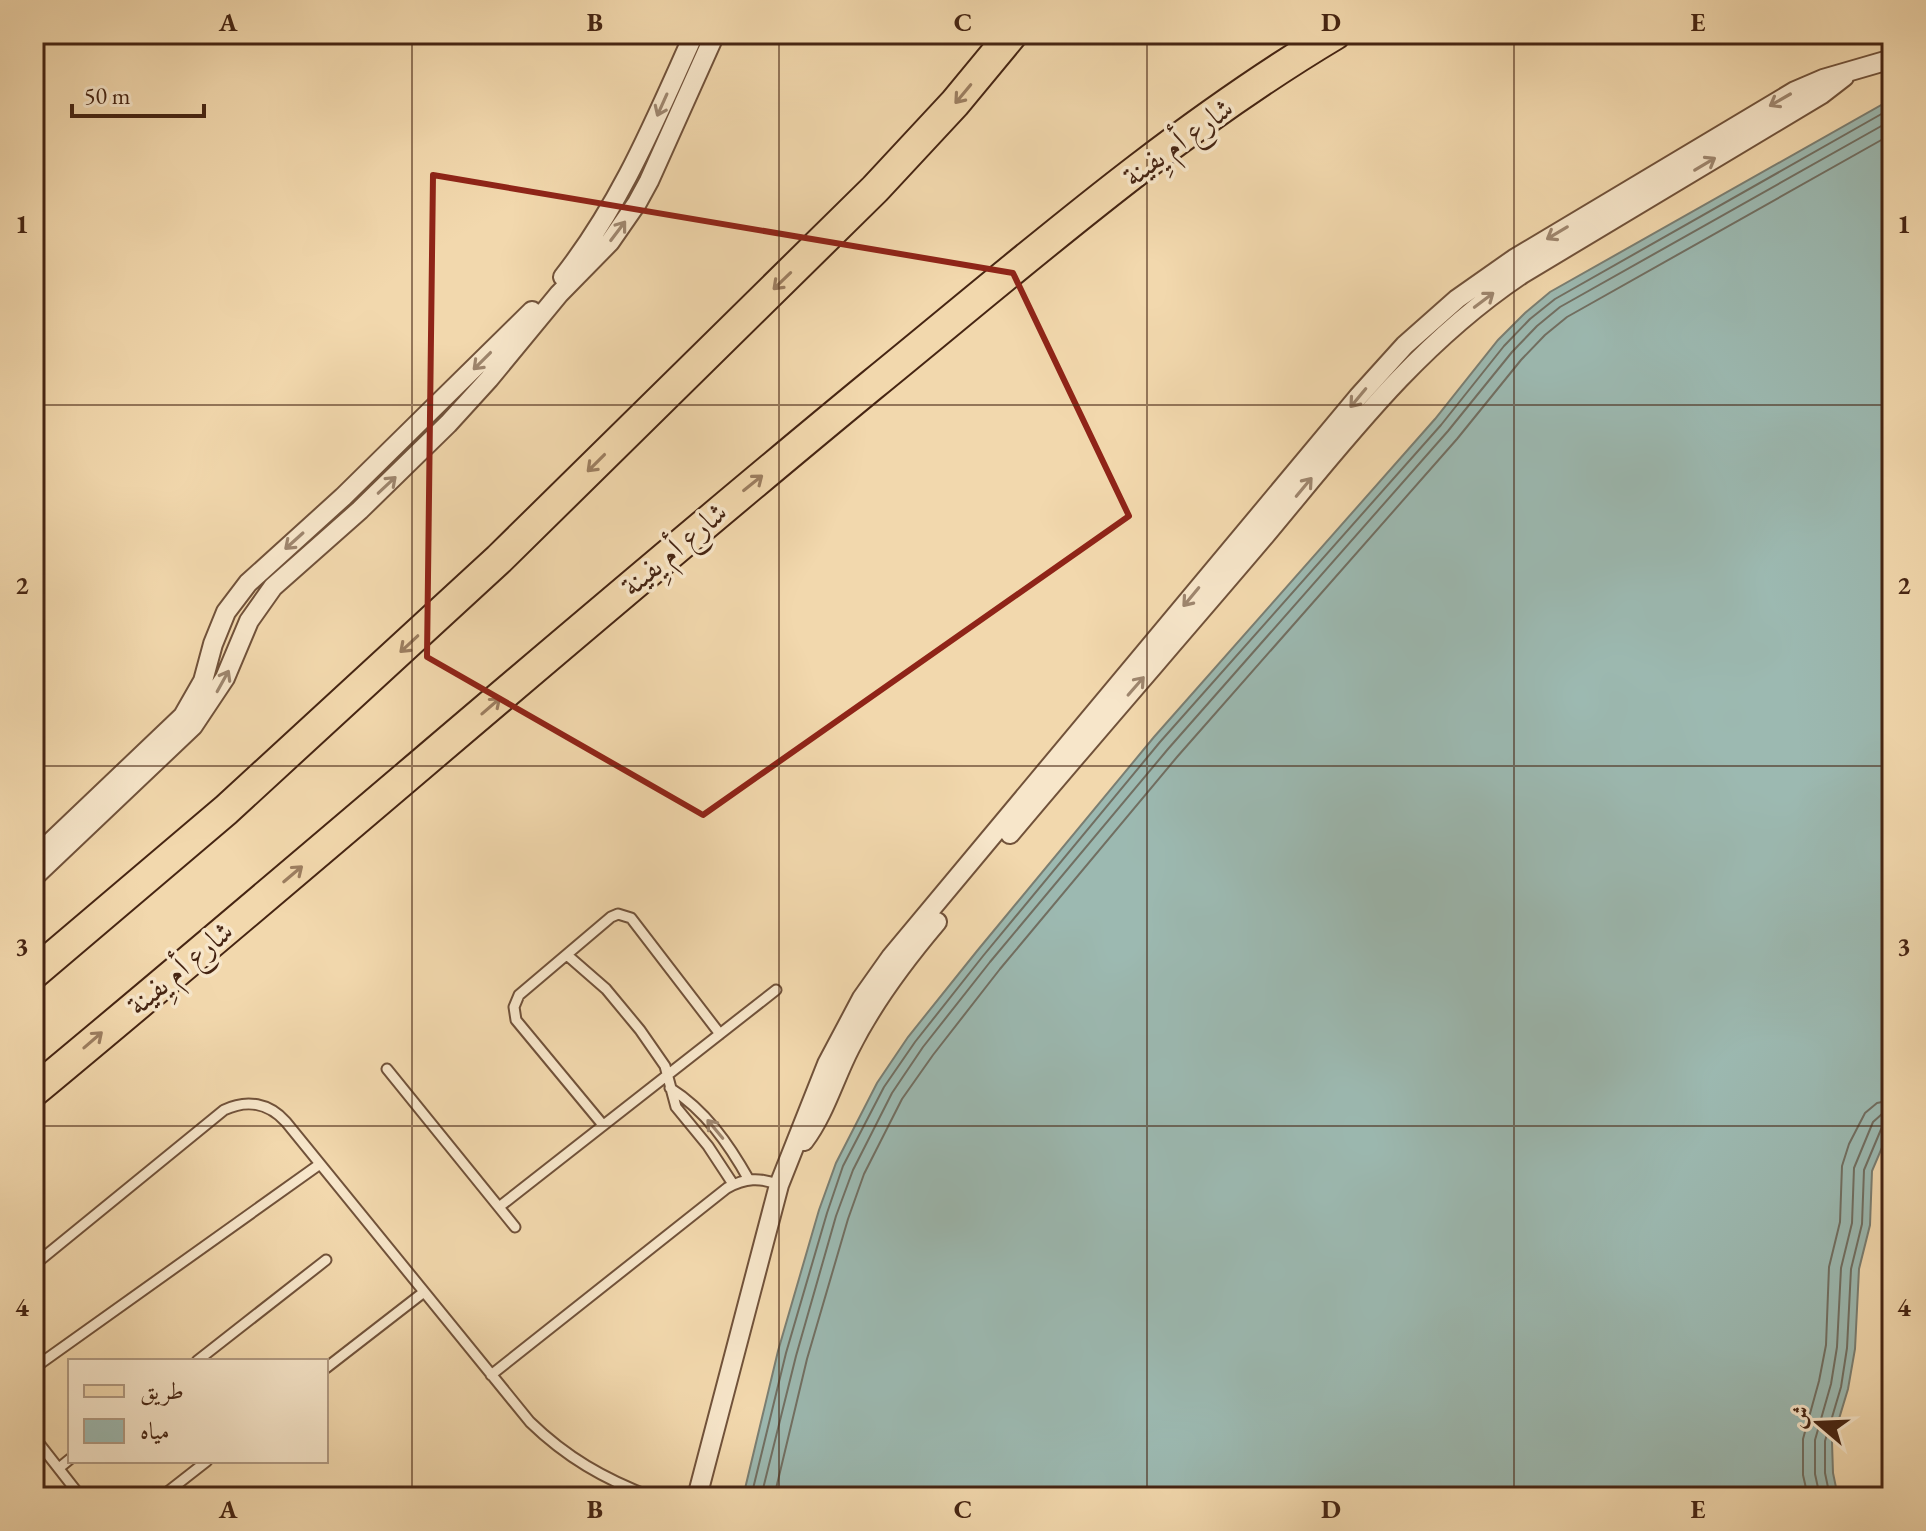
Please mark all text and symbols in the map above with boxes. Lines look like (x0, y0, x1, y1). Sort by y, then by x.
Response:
text: A (218, 5, 238, 39)
text: B (587, 5, 603, 39)
text: C (954, 5, 972, 39)
text: D (1321, 5, 1341, 39)
text: E (1691, 5, 1706, 39)
scale bar (72, 68, 204, 118)
text: 50 m (84, 80, 131, 111)
one-way arrow (954, 84, 972, 104)
street label: شارع أم يِفينة (1114, 87, 1245, 201)
one-way arrow (1769, 92, 1792, 108)
one-way arrow (654, 93, 669, 117)
one-way arrow (1693, 156, 1716, 172)
text: 1 (15, 207, 29, 241)
text: 1 (1897, 207, 1911, 241)
one-way arrow (610, 220, 626, 242)
one-way arrow (1546, 226, 1569, 242)
one-way arrow (773, 271, 792, 290)
one-way arrow (1473, 292, 1494, 309)
one-way arrow (473, 351, 492, 370)
one-way arrow (1349, 387, 1367, 408)
one-way arrow (587, 453, 606, 472)
one-way arrow (742, 474, 763, 492)
one-way arrow (376, 476, 396, 494)
one-way arrow (1296, 477, 1313, 498)
street label: شارع أم يِفينة (612, 492, 740, 610)
one-way arrow (285, 532, 305, 550)
text: 2 (15, 568, 29, 602)
text: 2 (1897, 568, 1911, 602)
one-way arrow (1182, 586, 1200, 607)
one-way arrow (399, 634, 419, 653)
one-way arrow (216, 669, 231, 693)
one-way arrow (1127, 676, 1145, 696)
one-way arrow (481, 697, 501, 715)
one-way arrow (282, 865, 303, 883)
street label: شارع أم يِفينة (118, 911, 246, 1029)
text: 3 (15, 929, 29, 963)
text: 3 (1897, 929, 1911, 963)
one-way arrow (83, 1032, 103, 1050)
one-way arrow (706, 1119, 724, 1140)
text: 4 (15, 1290, 29, 1324)
text: 4 (1897, 1290, 1911, 1324)
legend (68, 1359, 328, 1463)
text: طريق (140, 1375, 184, 1406)
north arrow (1778, 1383, 1858, 1463)
text: ش (1782, 1402, 1817, 1432)
text: مياه (140, 1415, 170, 1446)
text: A (218, 1492, 238, 1526)
text: B (587, 1492, 603, 1526)
text: C (954, 1492, 972, 1526)
text: D (1321, 1492, 1341, 1526)
text: E (1691, 1492, 1706, 1526)

